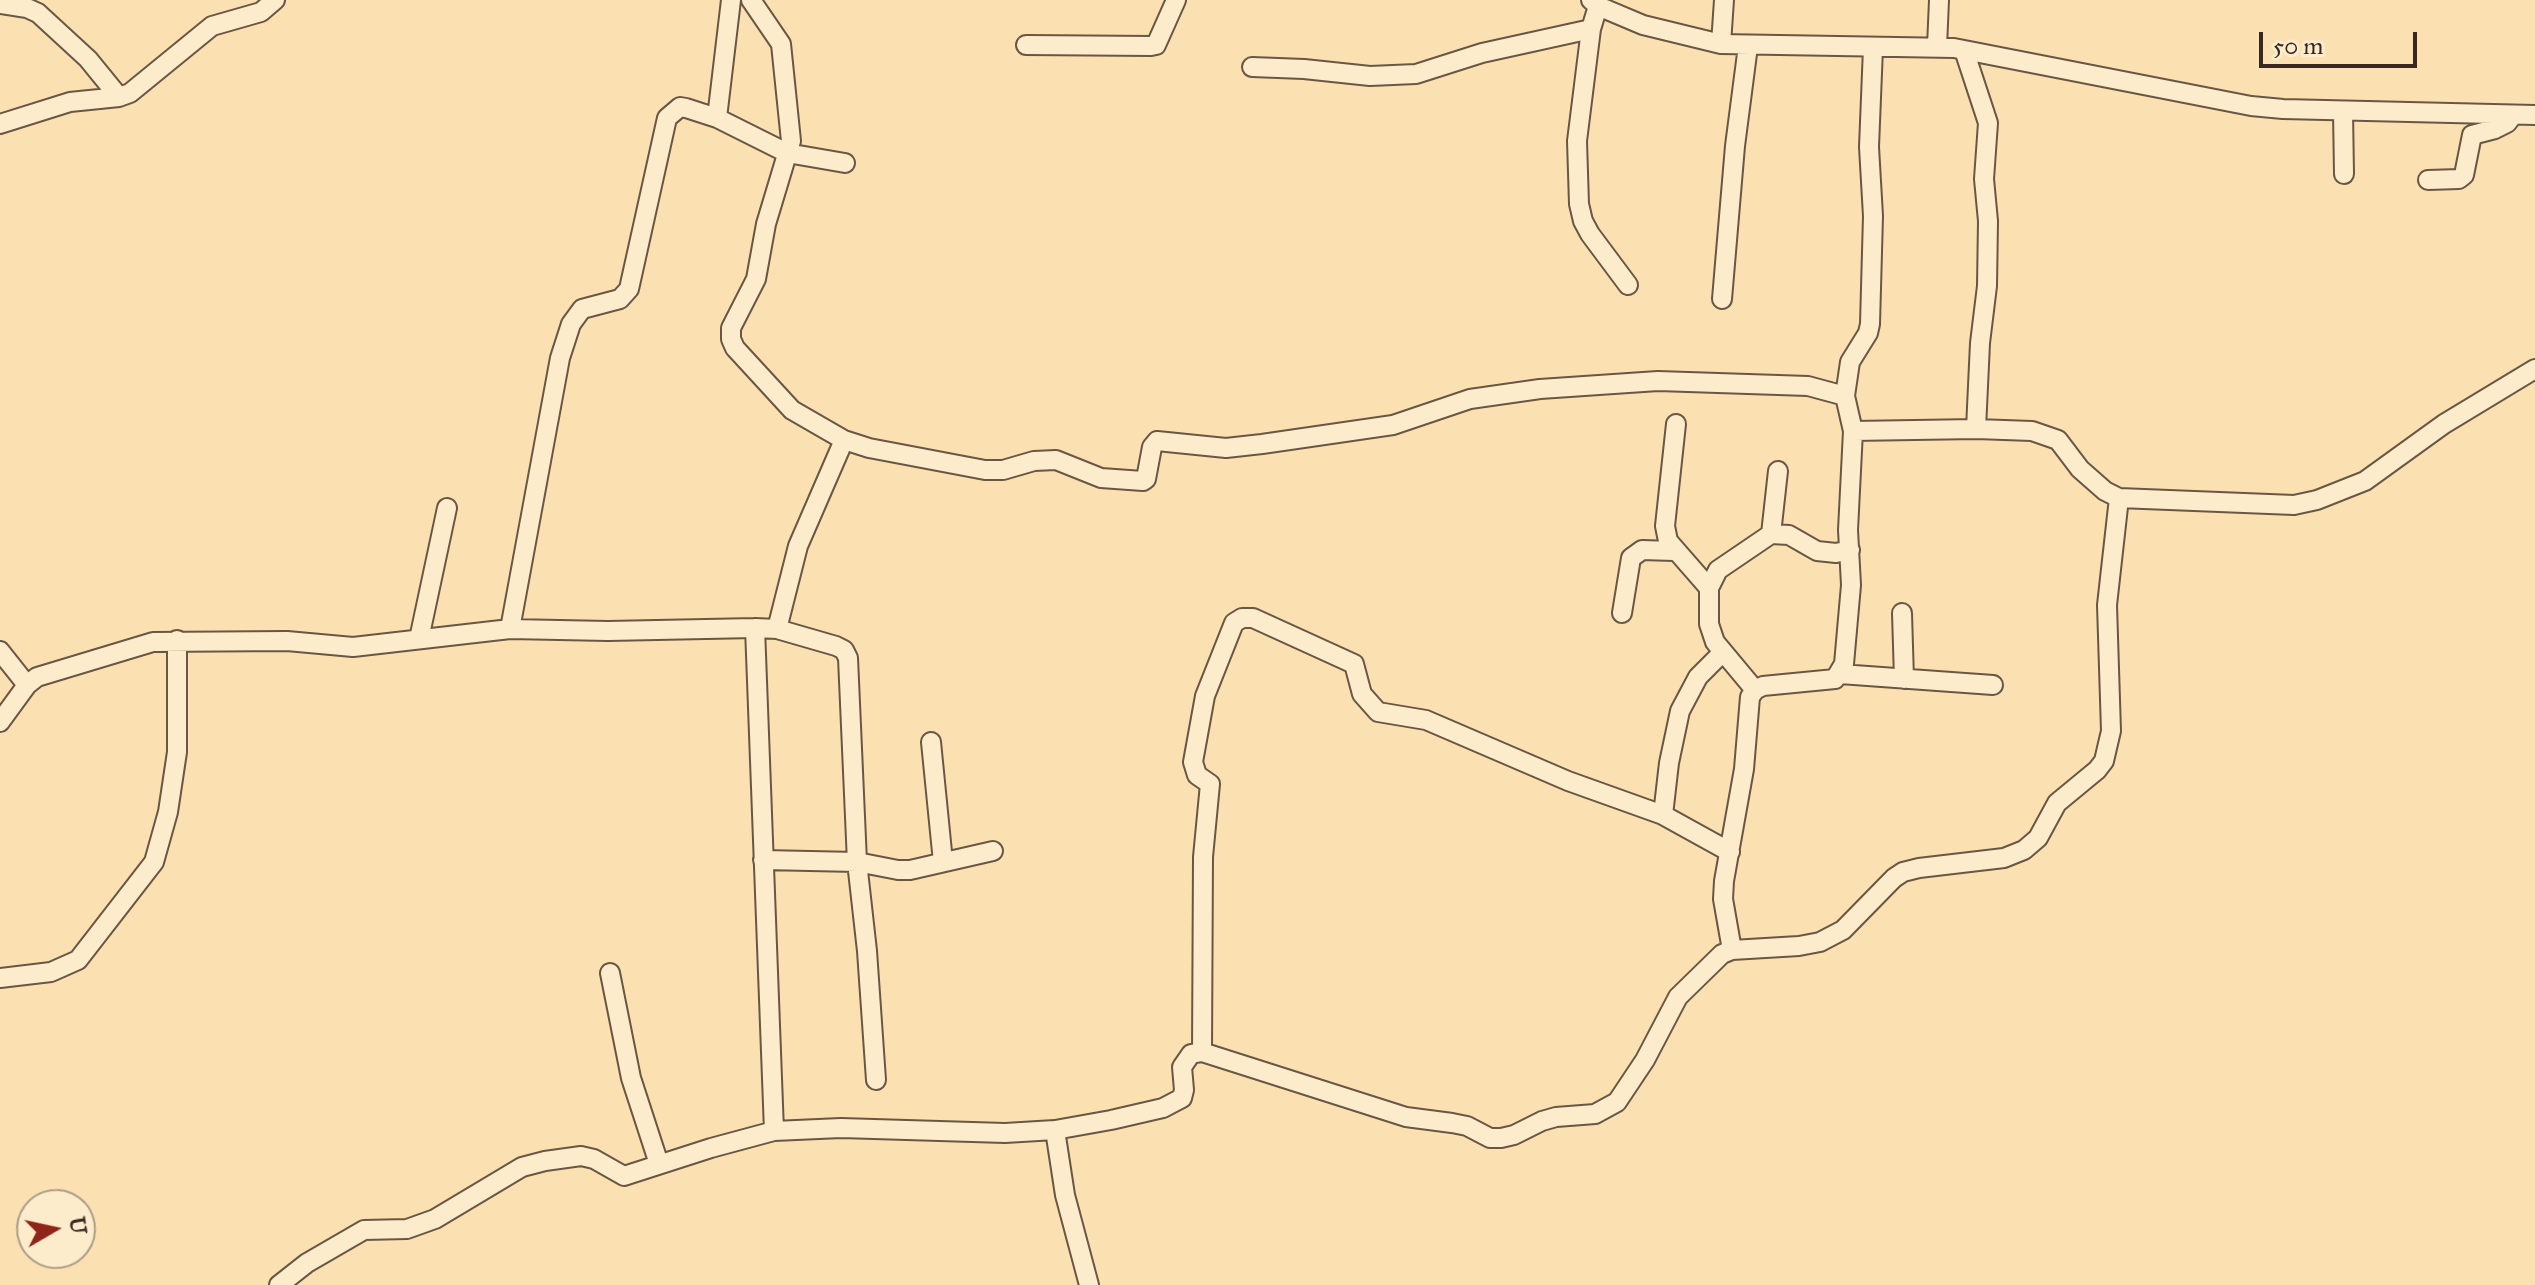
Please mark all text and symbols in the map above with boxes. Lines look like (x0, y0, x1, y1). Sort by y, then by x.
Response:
scale bar (2263, 16, 2421, 66)
text: 50 m (2273, 31, 2323, 61)
north arrow (16, 1189, 96, 1269)
text: U (64, 1215, 93, 1236)

